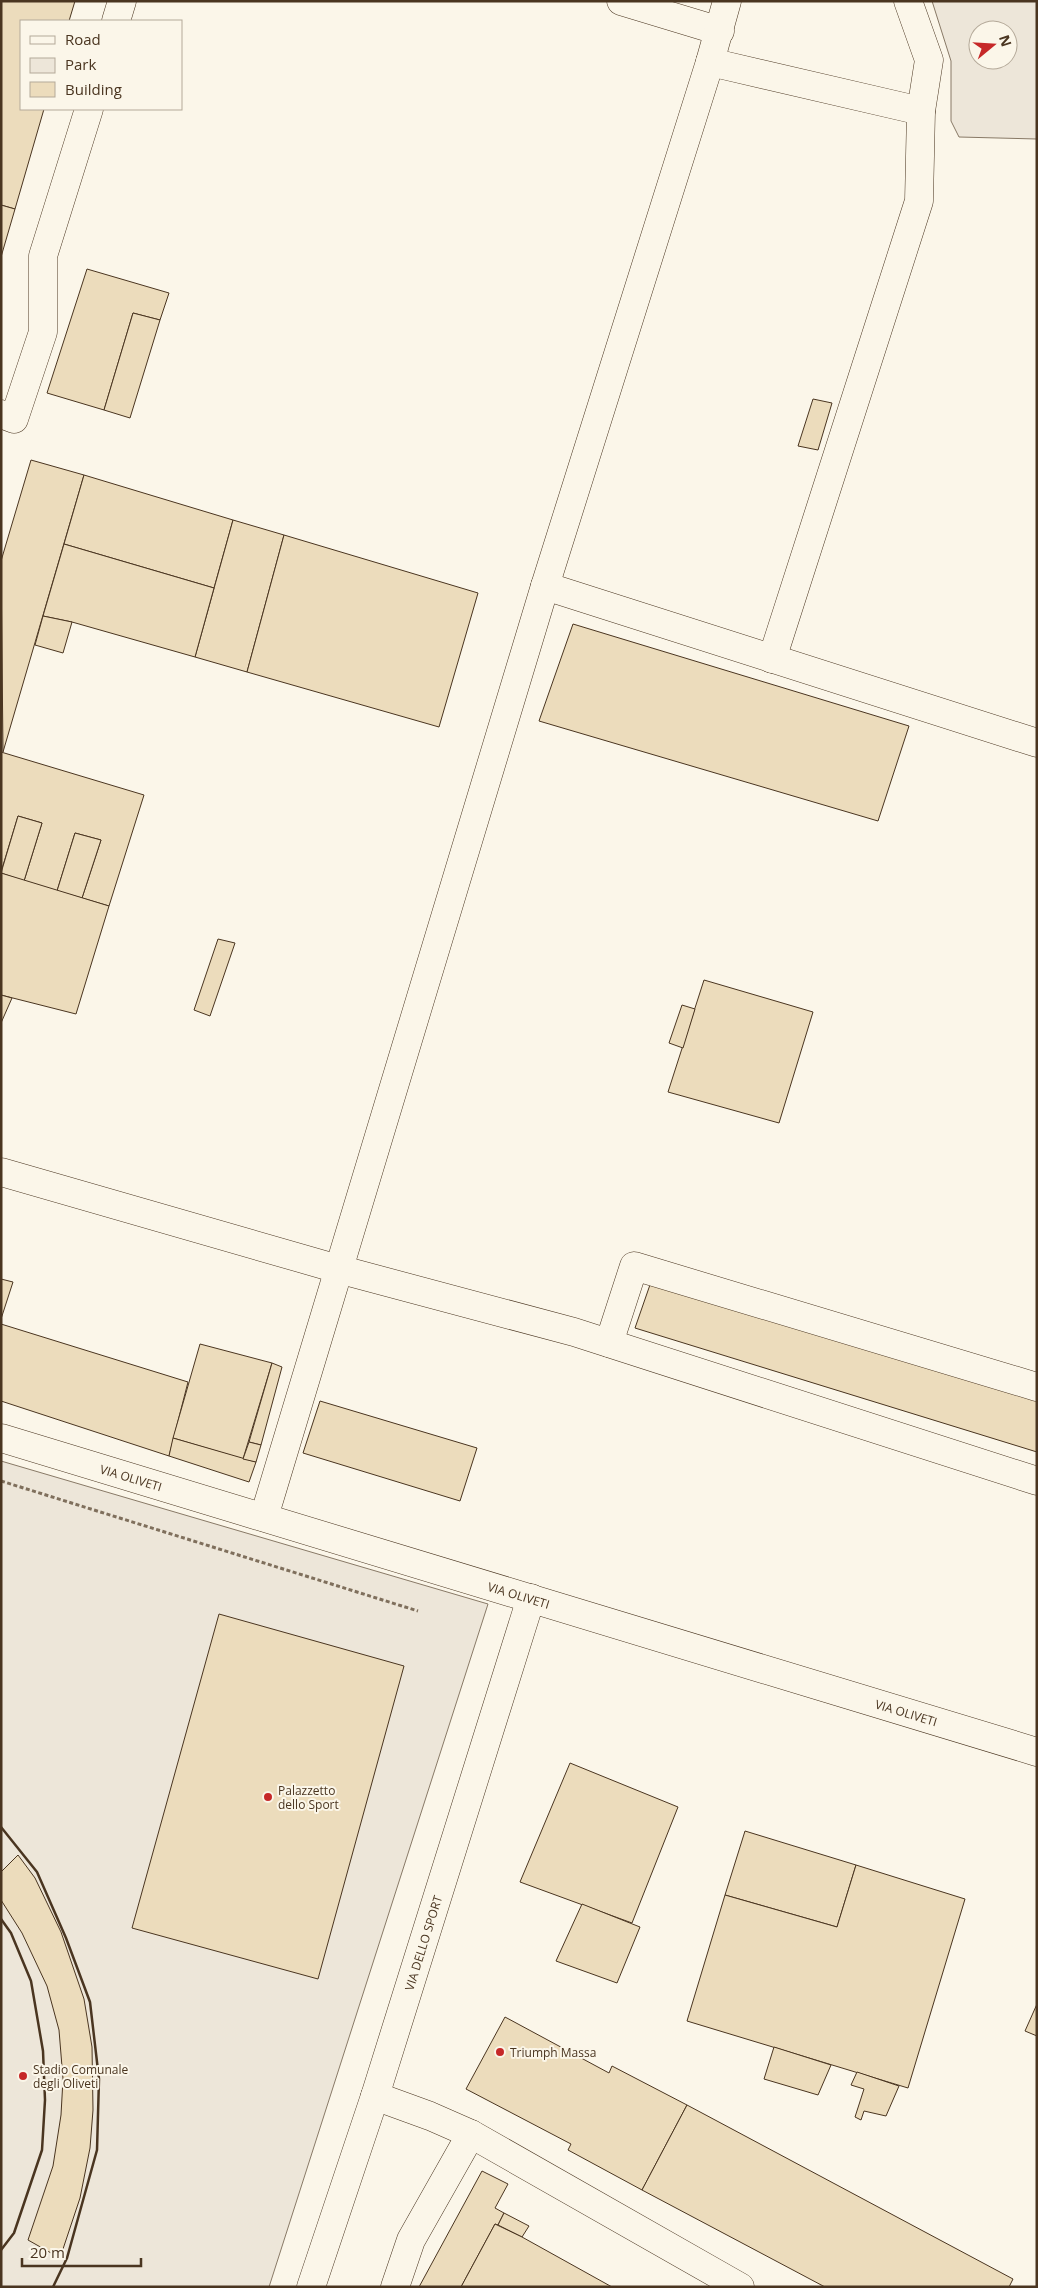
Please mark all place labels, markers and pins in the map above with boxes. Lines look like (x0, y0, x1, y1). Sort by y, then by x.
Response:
place label: Palazzetto dello Sport (278, 1782, 339, 1813)
marker: Palazzetto dello Sport (262, 1791, 274, 1803)
place label: Triumph Massa (510, 2044, 596, 2061)
marker: Triumph Massa (494, 2046, 506, 2058)
place label: Stadio Comunale degli Oliveti (33, 2061, 129, 2092)
marker: Stadio Comunale degli Oliveti (17, 2070, 29, 2082)

